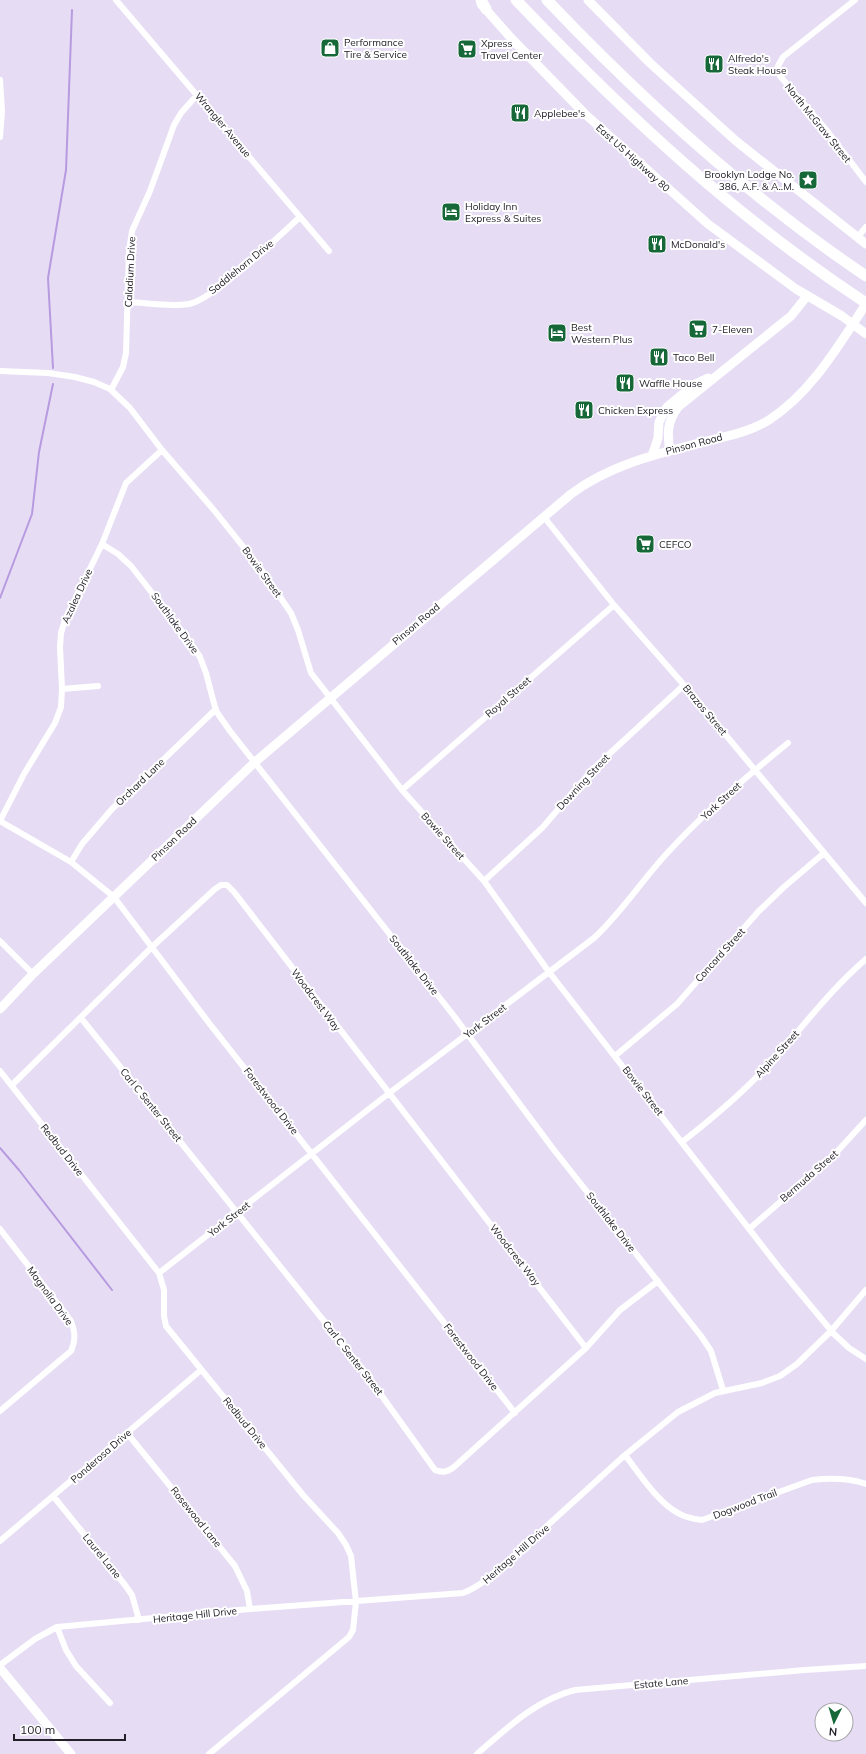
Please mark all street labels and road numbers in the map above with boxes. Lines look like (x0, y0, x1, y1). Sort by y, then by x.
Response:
street label: North McGraw Street (782, 81, 854, 166)
street label: Wrangler Avenue (192, 90, 254, 160)
street label: East US Highway 80 (593, 121, 673, 195)
street label: Caladium Drive (122, 236, 138, 308)
street label: Saddlehorn Drive (206, 237, 276, 297)
street label: Pinson Road (664, 430, 724, 458)
street label: Bowie Street (239, 544, 285, 600)
street label: Azalea Drive (59, 566, 95, 626)
street label: Southlake Drive (148, 590, 202, 656)
street label: Pinson Road (389, 600, 443, 648)
street label: Royal Street (482, 673, 534, 720)
street label: Brazos Street (680, 682, 730, 738)
street label: Downing Street (554, 751, 613, 813)
street label: Orchard Lane (113, 755, 167, 809)
street label: York Street (698, 779, 744, 824)
street label: Bowie Street (418, 810, 468, 863)
street label: Pinson Road (148, 814, 200, 864)
street label: Concord Street (692, 925, 748, 985)
street label: Southlake Drive (387, 932, 441, 998)
street label: Woodcrest Way (288, 966, 344, 1034)
street label: York Street (460, 1000, 509, 1042)
street label: Alpine Street (752, 1027, 802, 1081)
street label: Bowie Street (620, 1064, 667, 1119)
street label: Forestwood Drive (241, 1065, 301, 1137)
street label: Carl C Senter Street (117, 1066, 185, 1145)
street label: Redbud Drive (38, 1121, 86, 1179)
street label: Bermuda Street (777, 1147, 841, 1205)
street label: Southlake Drive (584, 1189, 638, 1255)
street label: York Street (204, 1198, 253, 1240)
street label: Woodcrest Way (487, 1222, 544, 1289)
street label: Magnolia Drive (24, 1264, 76, 1328)
street label: Carl C Senter Street (320, 1318, 386, 1398)
street label: Forestwood Drive (441, 1321, 501, 1393)
street label: Redbud Drive (220, 1395, 270, 1451)
street label: Ponderosa Drive (68, 1426, 134, 1486)
street label: Rosewood Lane (168, 1484, 224, 1550)
street label: Dogwood Trail (711, 1486, 779, 1522)
street label: Heritage Hill Drive (480, 1521, 552, 1587)
street label: Laurel Lane (80, 1531, 124, 1581)
street label: Heritage Hill Drive (152, 1604, 238, 1626)
street label: Estate Lane (633, 1674, 689, 1692)

